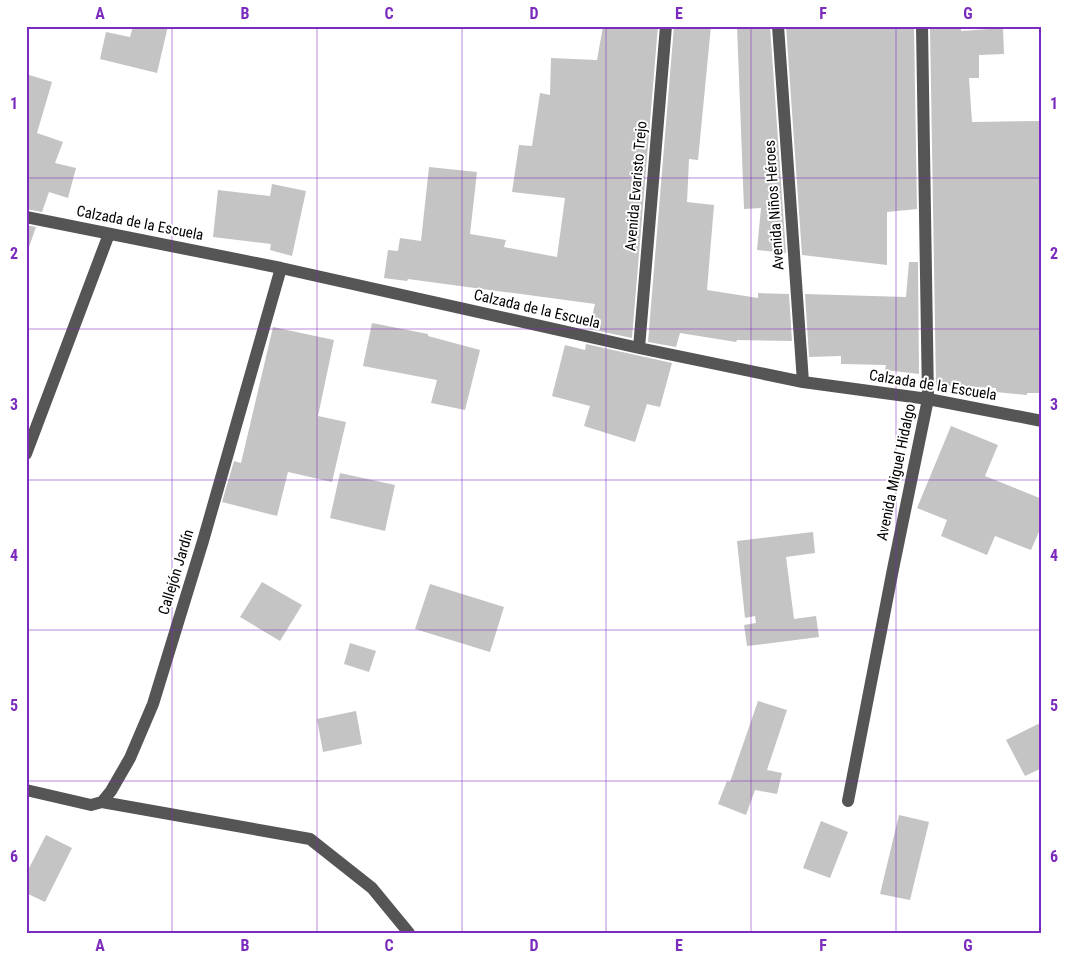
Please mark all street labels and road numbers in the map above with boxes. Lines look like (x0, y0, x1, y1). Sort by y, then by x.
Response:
street label: Avenida Evaristo Trejo (621, 120, 651, 252)
street label: Avenida Niños Héroes (760, 139, 788, 271)
street label: Calzada de la Escuela (75, 202, 205, 244)
street label: Calzada de la Escuela (472, 286, 602, 332)
street label: Calzada de la Escuela (868, 366, 998, 404)
street label: Avenida Miguel Hidalgo (873, 402, 919, 542)
street label: Callejón Jardín (154, 527, 198, 617)

